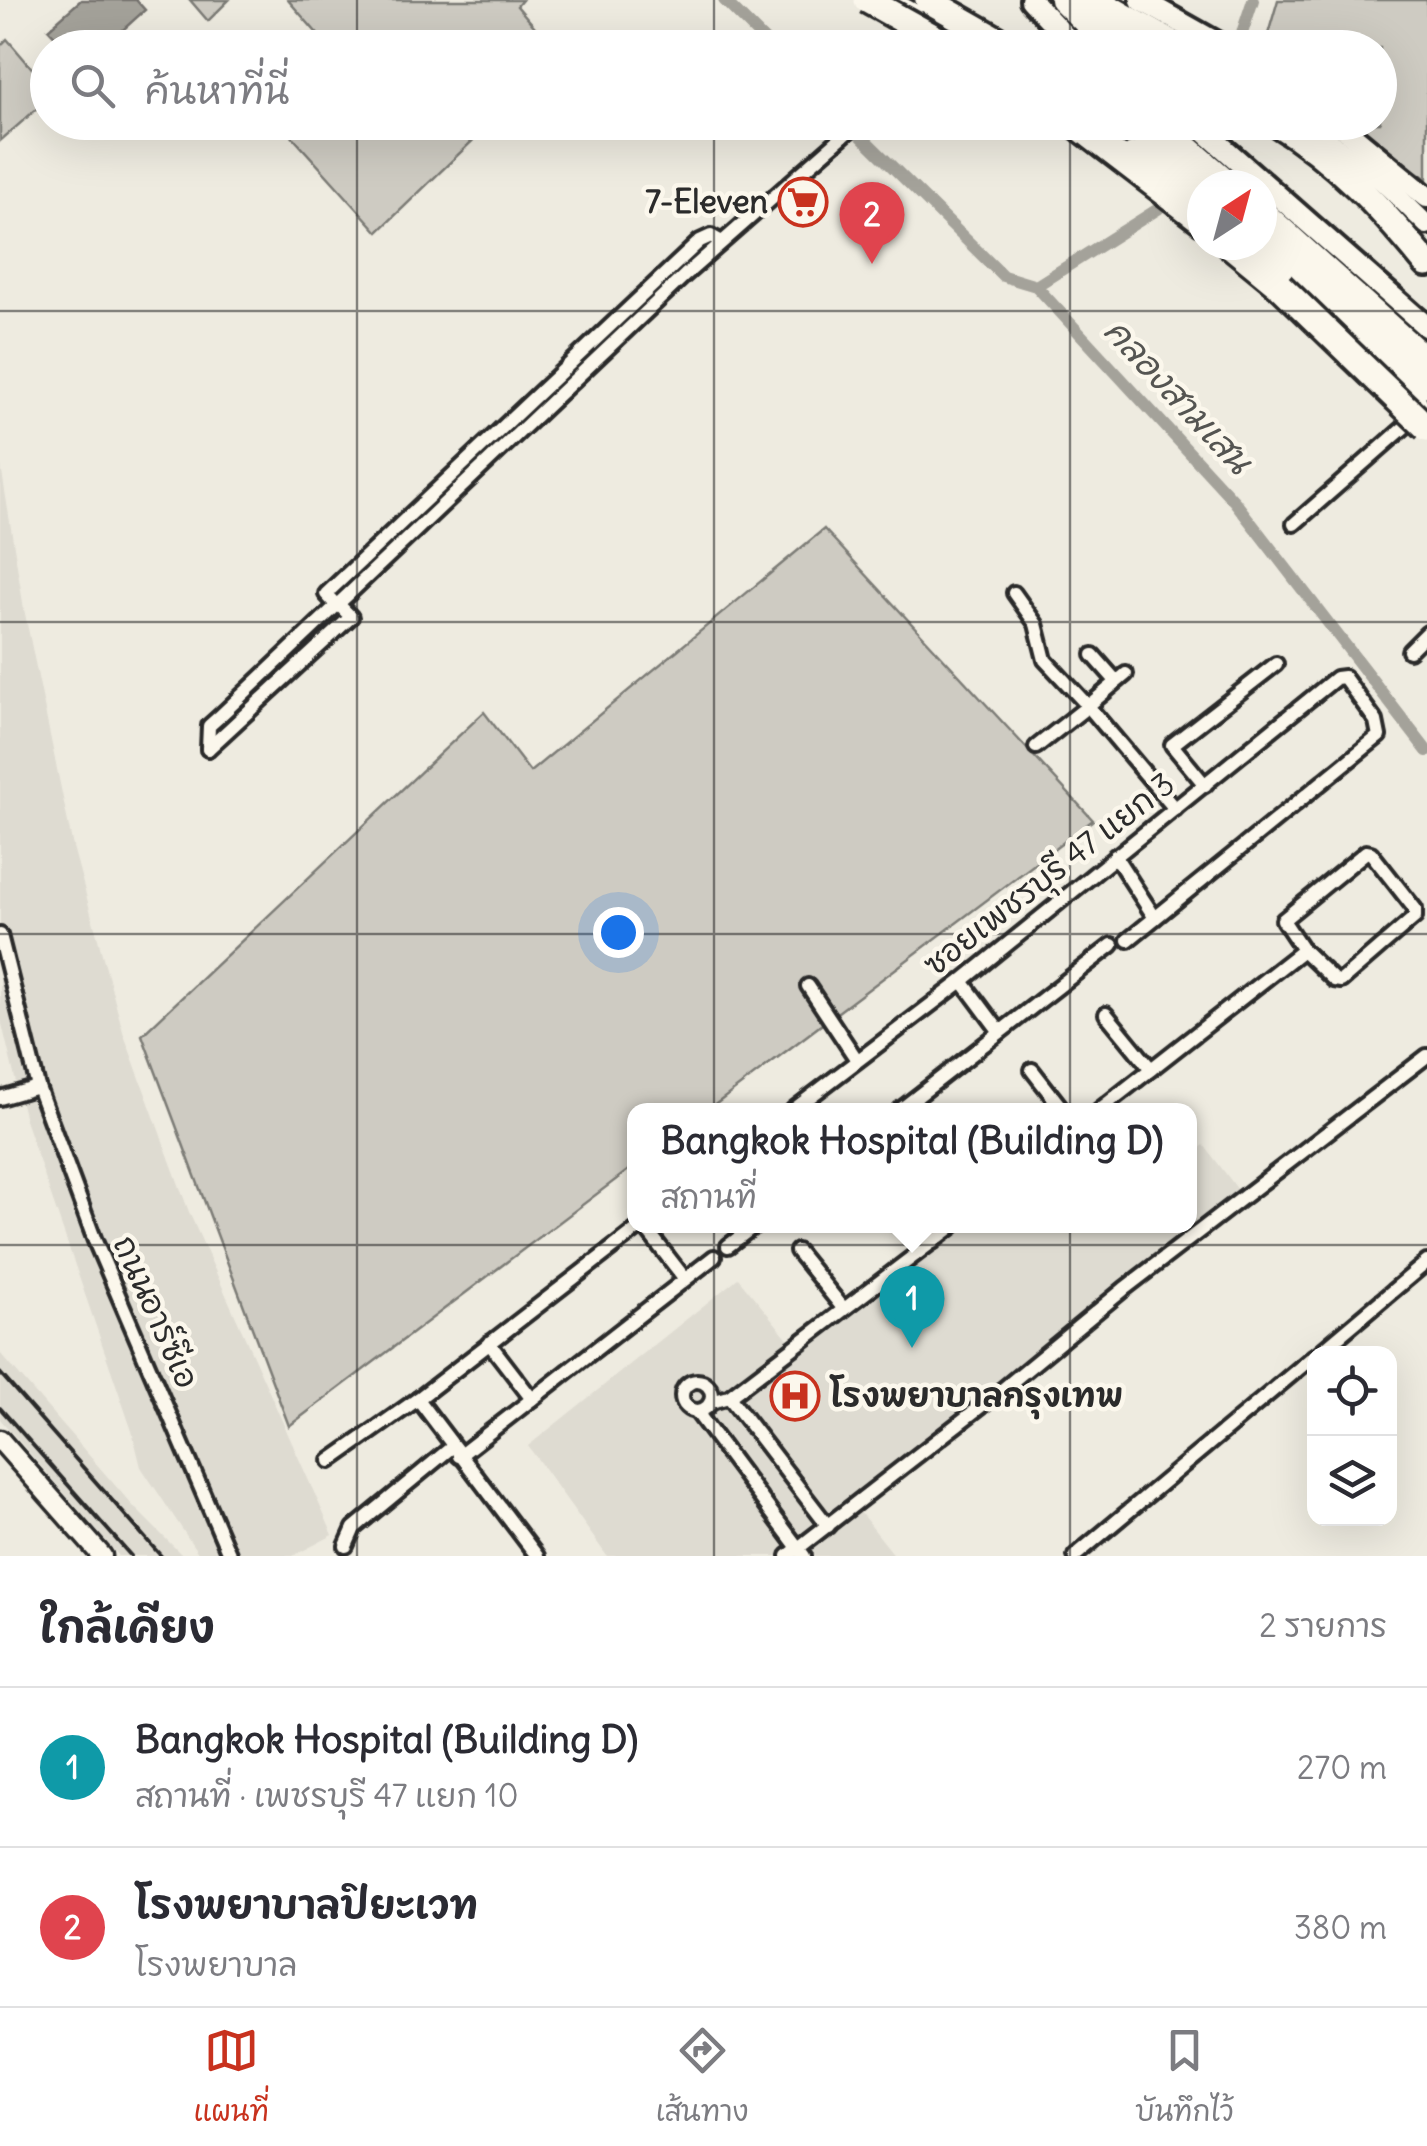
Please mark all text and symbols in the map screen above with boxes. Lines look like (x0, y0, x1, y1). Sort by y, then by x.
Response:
search box (30, 30, 1397, 140)
icon: search (65, 58, 120, 113)
text: ค้นหาที่นี่ (145, 67, 289, 114)
north arrow (1187, 170, 1277, 260)
supermarket icon: 7-Eleven (777, 176, 829, 228)
place label: 7-Eleven (645, 181, 768, 222)
pin: 2 (840, 182, 904, 264)
water label: คลองสามเสน (1096, 309, 1263, 483)
street label: ซอยเพชรบุรี 47 แยก 3 (915, 763, 1185, 988)
your location (593, 907, 644, 958)
popup (627, 1103, 1197, 1233)
text: Bangkok Hospital (Building D) (660, 1117, 1164, 1164)
text: สถานที่ (660, 1176, 757, 1217)
street label: ถนนอาร์ซีเอ (105, 1229, 208, 1395)
pin: 1 (880, 1266, 944, 1348)
map controls (1307, 1346, 1397, 1526)
button: locate (1307, 1346, 1397, 1436)
hospital icon: โรงพยาบาลกรุงเทพ (769, 1370, 821, 1422)
place label: โรงพยาบาลกรุงเทพ (829, 1374, 1123, 1420)
button: layers (1307, 1436, 1397, 1526)
text: ใกล้เคียง (40, 1601, 215, 1653)
text: 2 รายการ (1259, 1605, 1387, 1646)
text: Bangkok Hospital (Building D) (135, 1716, 638, 1763)
text: 1 (66, 1747, 79, 1788)
text: 270 m (1297, 1747, 1387, 1788)
text: สถานที่ · เพชรบุุรี 47 แยก 10 (135, 1775, 518, 1816)
text: โรงพยาบาลปิยะเวท (135, 1881, 478, 1928)
text: 2 (64, 1907, 81, 1948)
text: 380 m (1294, 1907, 1387, 1948)
text: โรงพยาบาล (135, 1944, 297, 1985)
tab: แผนที่ (193, 2023, 269, 2132)
tab: เส้นทาง (656, 2023, 748, 2132)
tab: บันทึกไว้ (1135, 2023, 1234, 2132)

